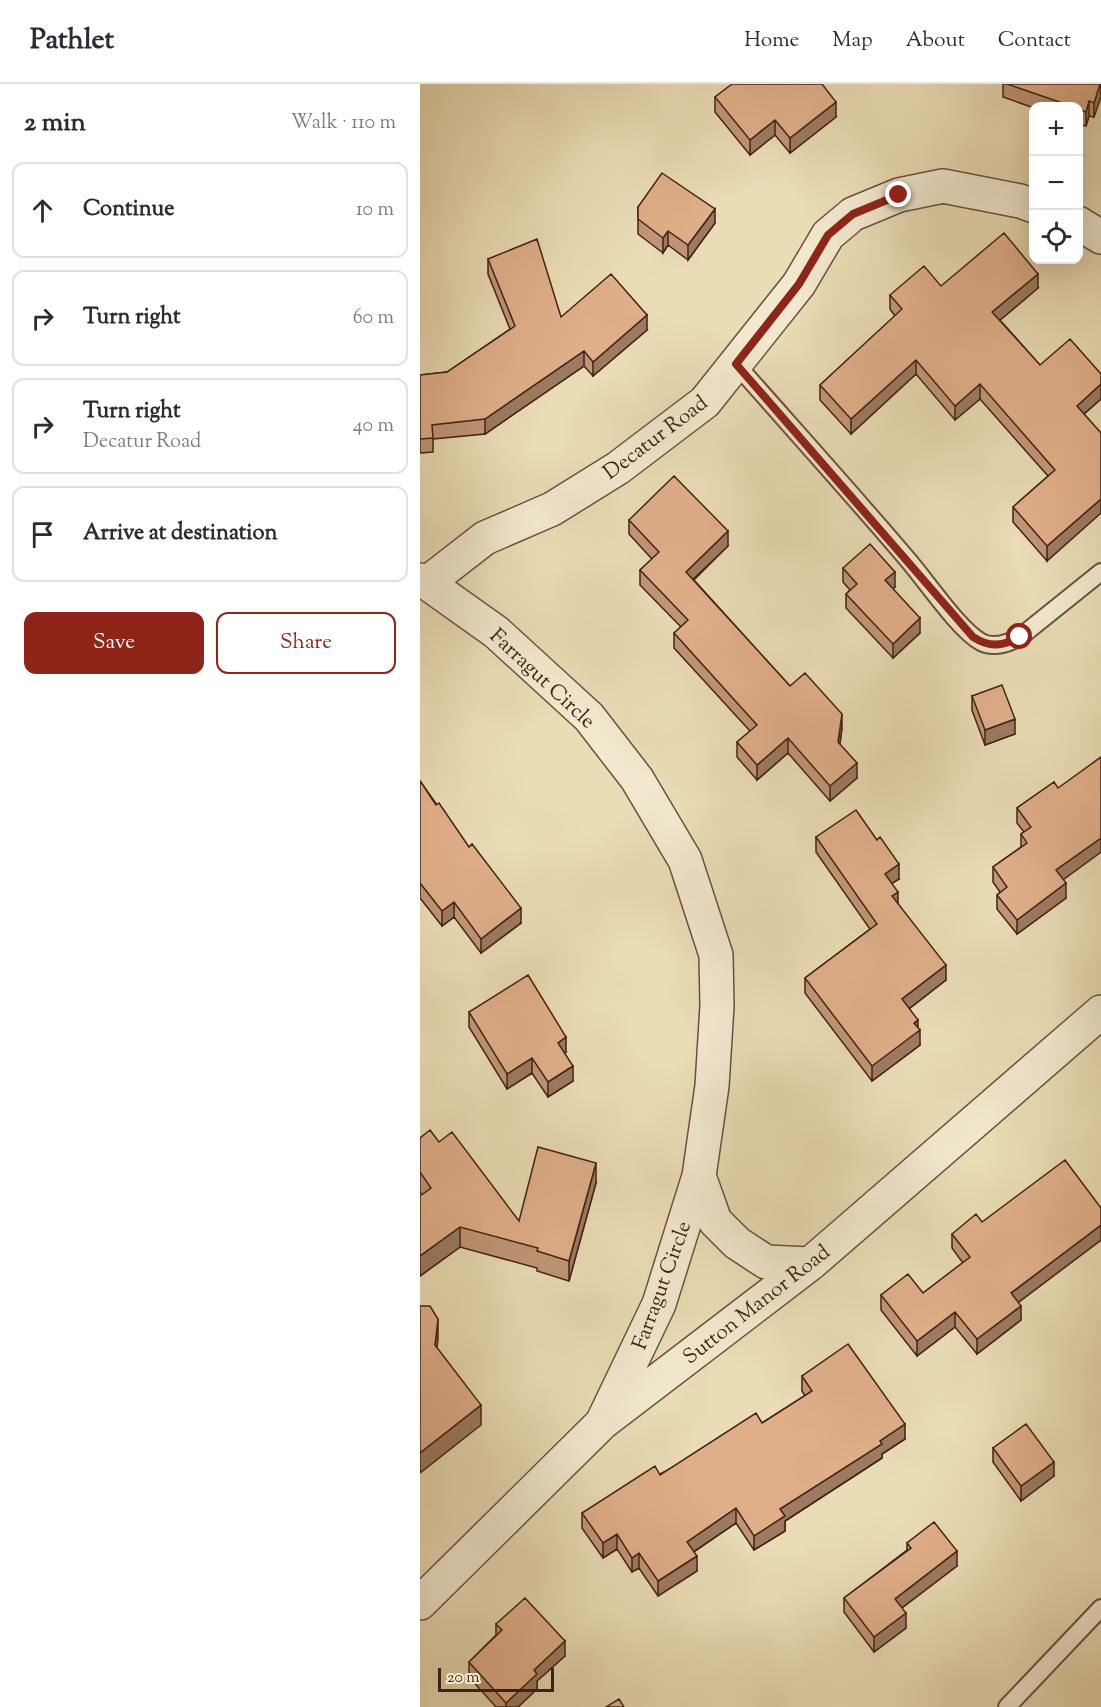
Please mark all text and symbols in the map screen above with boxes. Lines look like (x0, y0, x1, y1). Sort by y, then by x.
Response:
text: Pathlet (30, 21, 114, 61)
text: Home (744, 26, 799, 56)
text: Map (832, 26, 873, 56)
text: About (906, 26, 965, 56)
text: Contact (998, 26, 1071, 56)
map controls (1029, 102, 1083, 264)
button: + (1029, 102, 1083, 156)
text: 2 min (24, 105, 86, 142)
text: Walk · 110 m (291, 109, 396, 138)
button: − (1029, 156, 1083, 210)
route end (885, 181, 911, 207)
icon: ahead (26, 194, 59, 227)
text: Continue (83, 194, 174, 226)
text: 10 m (356, 196, 394, 225)
button: locate (1029, 210, 1083, 264)
icon: right (26, 302, 59, 335)
text: Turn right (83, 302, 180, 334)
text: 60 m (353, 304, 394, 333)
street label: Decatur Road (598, 389, 715, 488)
text: Turn right (83, 396, 180, 428)
icon: right (26, 410, 59, 443)
text: 40 m (353, 412, 394, 441)
text: Decatur Road (83, 428, 201, 457)
icon: arrive (26, 518, 59, 551)
text: Arrive at destination (83, 518, 278, 550)
button: Save (24, 612, 204, 674)
button: Share (216, 612, 396, 674)
street label: Farragut Circle (482, 622, 601, 736)
route start (1006, 623, 1032, 649)
street label: Farragut Circle (626, 1217, 700, 1354)
street label: Sutton Manor Road (677, 1238, 837, 1373)
scale bar (438, 1665, 554, 1692)
text: 20 m (447, 1667, 480, 1690)

